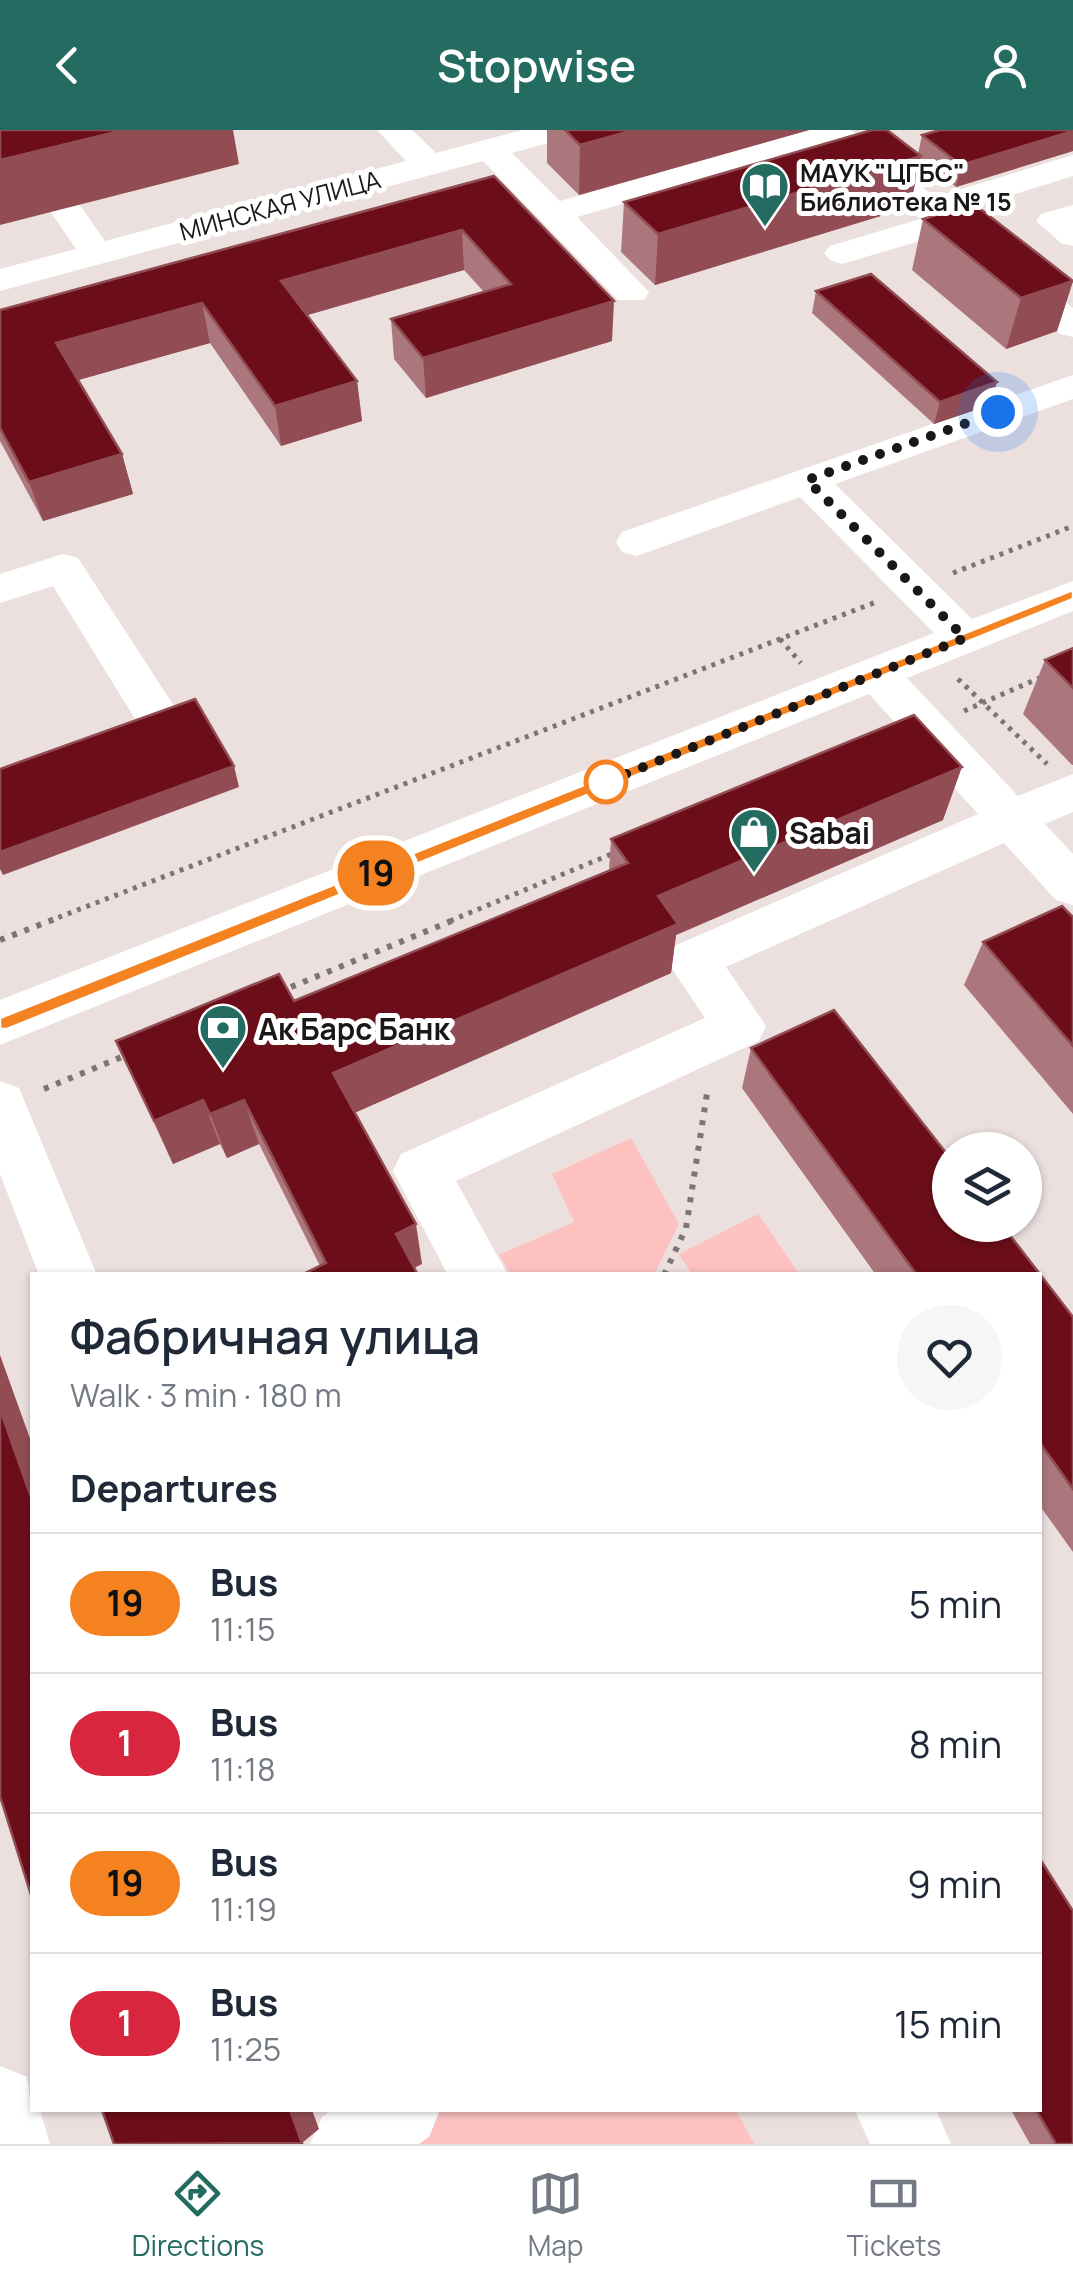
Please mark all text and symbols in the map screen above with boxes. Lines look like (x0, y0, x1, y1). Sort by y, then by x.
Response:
text: Stopwise (437, 34, 636, 96)
icon: back (40, 38, 95, 93)
icon: person (978, 38, 1033, 93)
place label: МАУК "ЦГБС" Библиотека № 15 (800, 155, 1012, 219)
library icon: МАУК "ЦГБС" Библиотека № 15 (739, 160, 791, 228)
street label: МИНСКАЯ УЛИЦА (176, 161, 385, 249)
your location (973, 387, 1023, 437)
unlabelled marker (585, 761, 627, 803)
shop icon: Sabai (728, 806, 780, 874)
place label: Sabai (789, 812, 870, 853)
line badge: 19 (331, 840, 421, 906)
text: 19 (357, 849, 395, 897)
bank icon: Ак Барс Банк (197, 1002, 249, 1070)
place label: Ак Барс Банк (258, 1008, 451, 1049)
map controls (932, 1132, 1042, 1242)
button: layers (932, 1132, 1042, 1242)
text: Фабричная улица (70, 1303, 480, 1368)
button: heart (897, 1305, 1002, 1410)
text: Walk · 3 min · 180 m (70, 1373, 342, 1417)
text: Departures (70, 1461, 278, 1513)
text: Bus (210, 1555, 278, 1607)
text: 5 min (909, 1577, 1002, 1629)
text: 19 (106, 1579, 144, 1627)
text: 11:15 (210, 1607, 276, 1651)
text: Bus (210, 1695, 278, 1747)
text: 8 min (909, 1717, 1002, 1769)
text: 1 (117, 1719, 133, 1767)
text: 11:18 (210, 1747, 276, 1791)
text: Bus (210, 1835, 278, 1887)
text: 9 min (907, 1857, 1002, 1909)
text: 19 (106, 1859, 144, 1907)
text: 11:19 (210, 1887, 277, 1931)
text: Bus (210, 1975, 278, 2027)
text: 15 min (894, 1997, 1002, 2049)
text: 1 (117, 1999, 133, 2047)
text: 11:25 (210, 2027, 281, 2071)
tab: Directions (132, 2166, 264, 2264)
tab: Map (528, 2166, 583, 2264)
tab: Tickets (847, 2166, 941, 2264)

